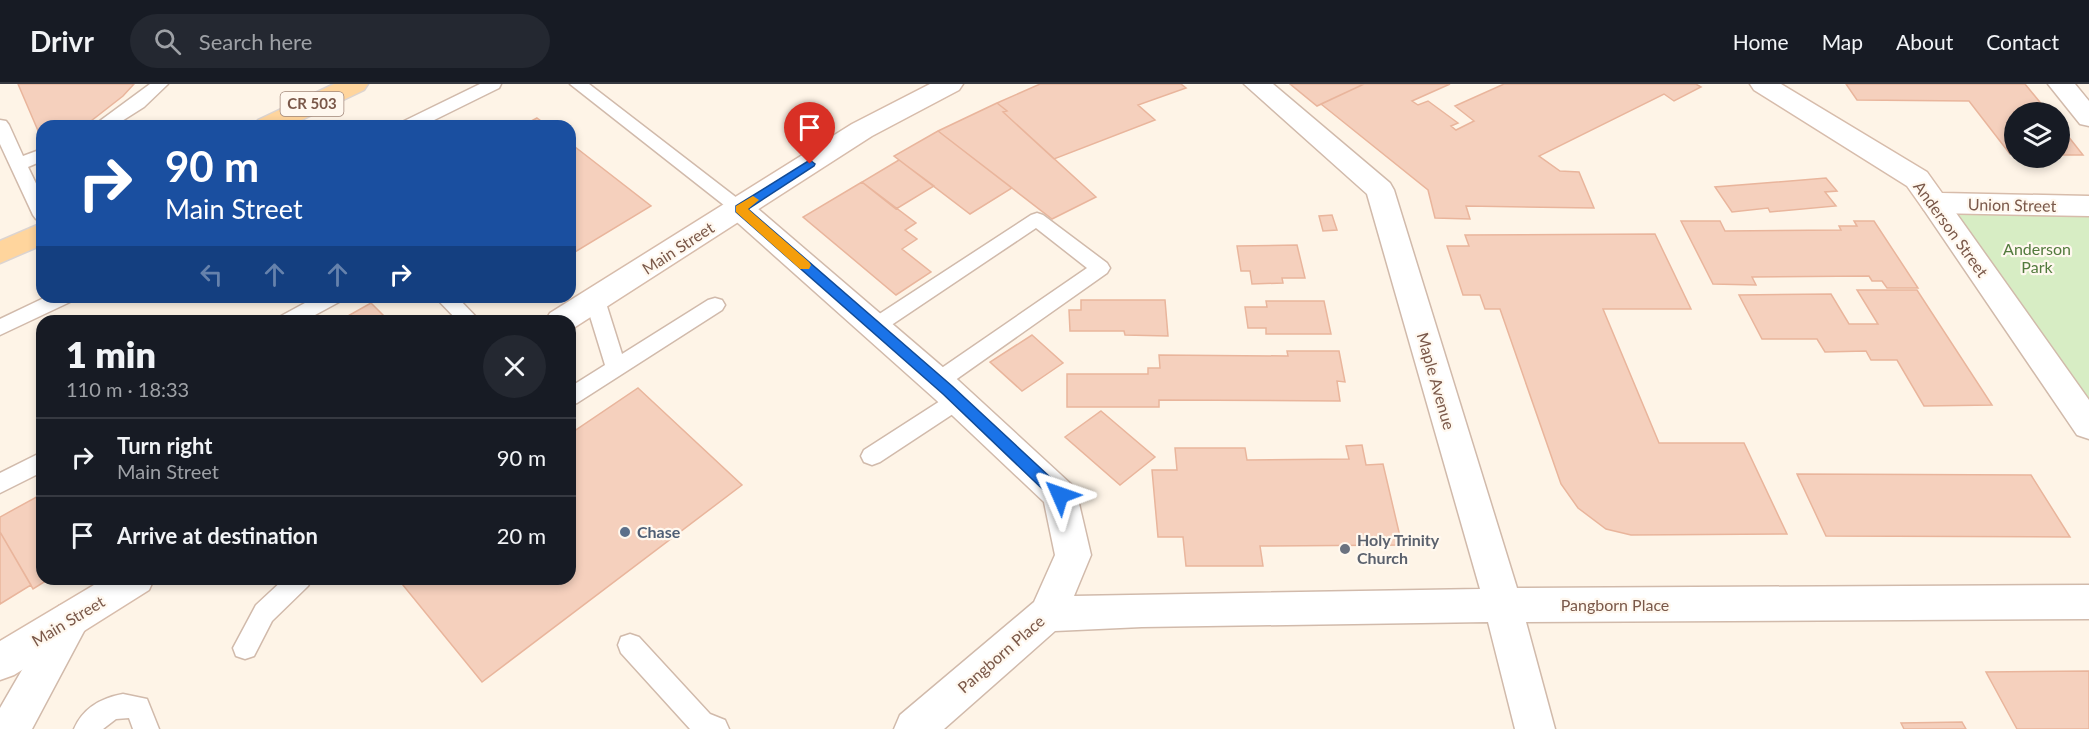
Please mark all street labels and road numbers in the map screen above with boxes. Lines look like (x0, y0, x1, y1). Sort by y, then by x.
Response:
road number: CR 503 (280, 92, 344, 116)
street label: Anderson Street (1910, 177, 1993, 281)
street label: Union Street (1968, 194, 2057, 215)
street label: Main Street (638, 217, 717, 278)
street label: Maple Avenue (1414, 330, 1459, 432)
street label: Main Street (28, 591, 108, 650)
street label: Pangborn Place (1561, 595, 1669, 614)
street label: Pangborn Place (953, 611, 1048, 696)

